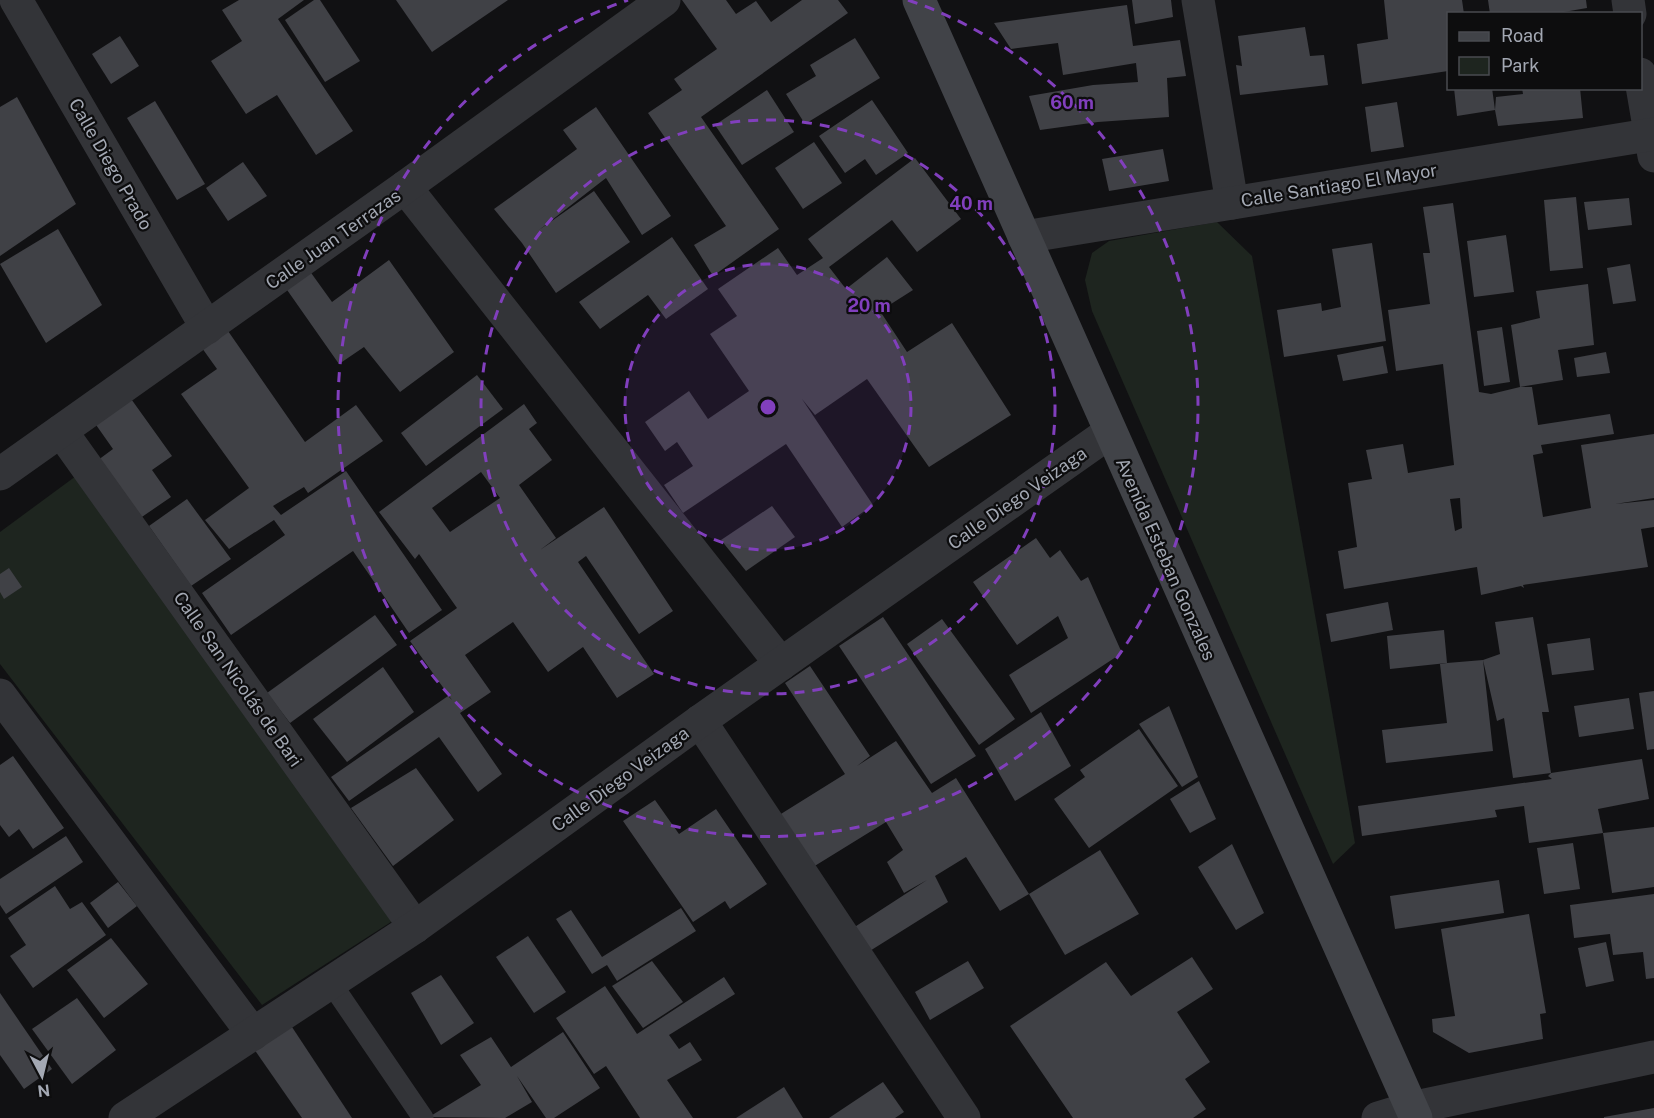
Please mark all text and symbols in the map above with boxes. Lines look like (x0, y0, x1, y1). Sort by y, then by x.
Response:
legend (1447, 12, 1642, 90)
text: Road (1501, 25, 1544, 46)
text: Park (1501, 55, 1539, 76)
text: 60 m (1050, 92, 1094, 113)
street label: Calle Diego Prado (65, 95, 157, 233)
street label: Calle Santiago El Mayor (1239, 159, 1439, 211)
street label: Calle Juan Terrazas (261, 184, 405, 294)
text: 40 m (949, 193, 993, 214)
text: 20 m (847, 295, 891, 316)
centre of rings (758, 397, 778, 417)
street label: Calle Diego Veizaga (944, 442, 1090, 554)
street label: Avenida Esteban Gonzales (1112, 454, 1220, 664)
street label: Calle San Nicolás de Bari (170, 588, 306, 770)
street label: Calle Diego Veizaga (547, 722, 693, 836)
north arrow (12, 1046, 72, 1106)
text: N (36, 1080, 51, 1101)

